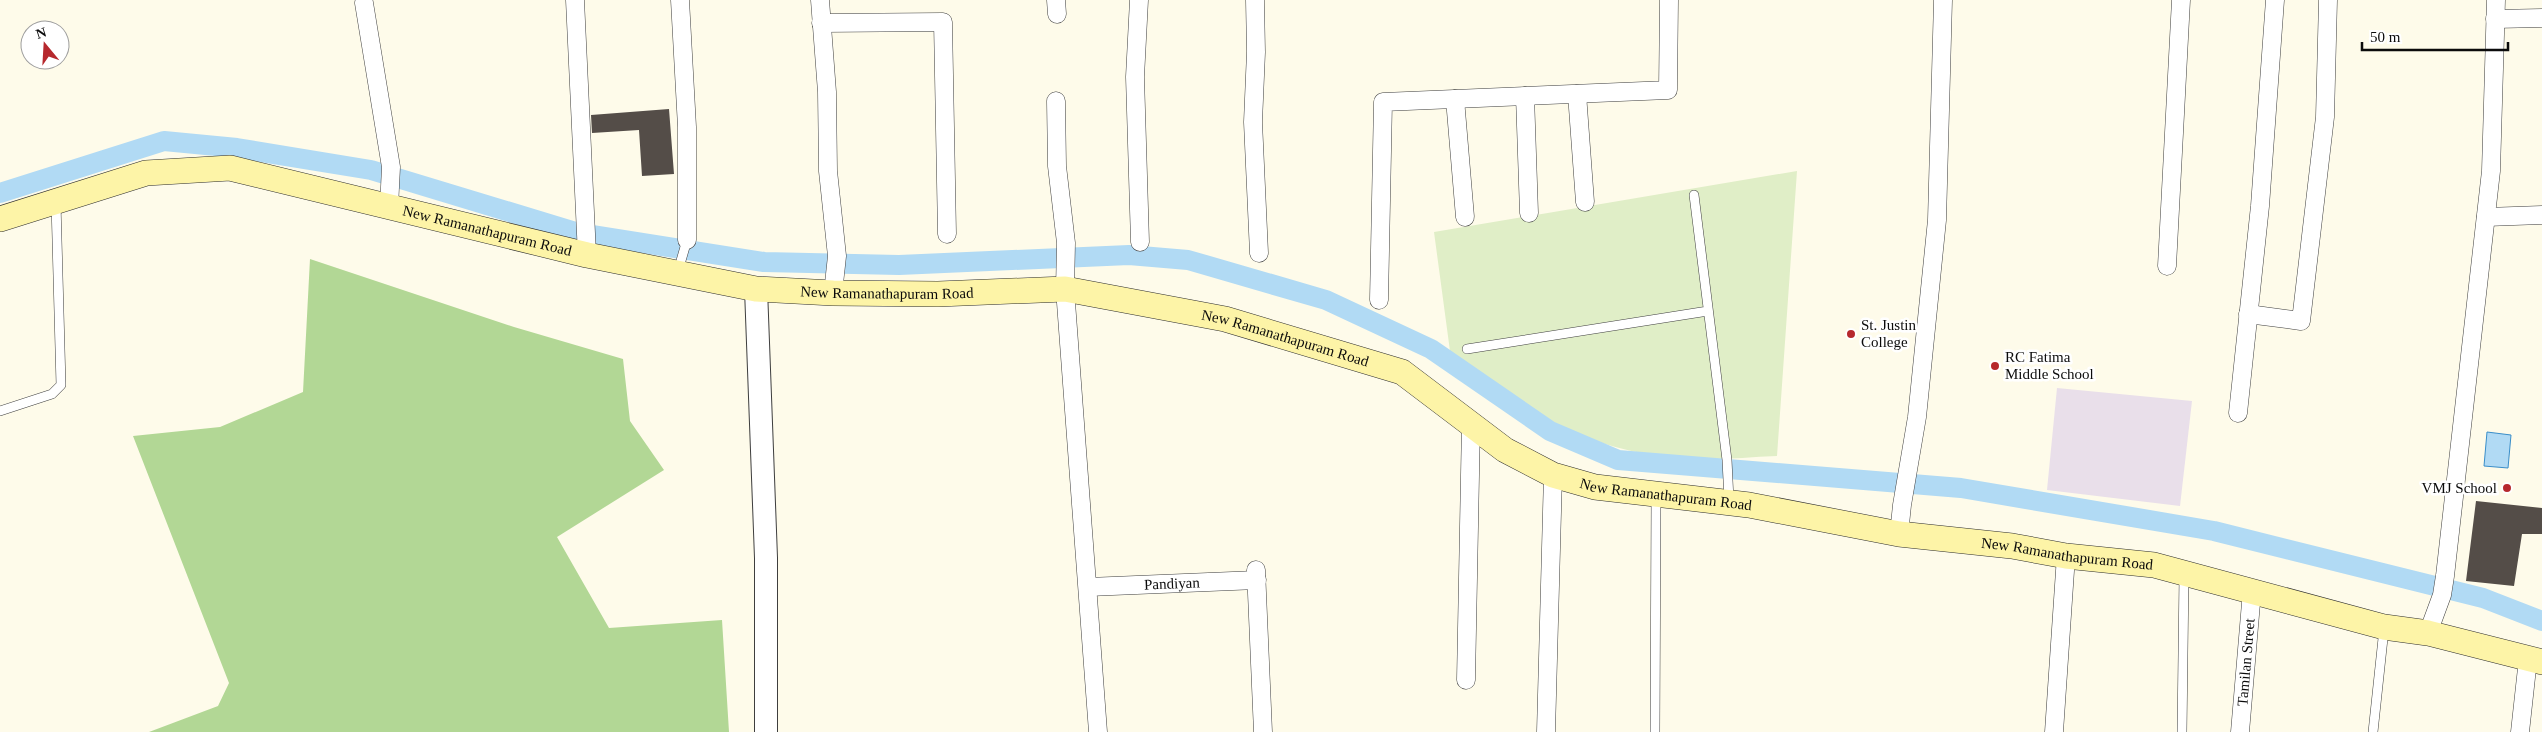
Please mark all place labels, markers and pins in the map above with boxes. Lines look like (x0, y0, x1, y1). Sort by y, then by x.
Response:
place label: St. Justin College (1861, 317, 1917, 350)
marker: St. Justin College (1845, 328, 1857, 340)
place label: RC Fatima Middle School (2005, 349, 2094, 382)
marker: RC Fatima Middle School (1989, 360, 2001, 372)
place label: VMJ School (2422, 480, 2497, 496)
marker: VMJ School (2501, 482, 2513, 494)

